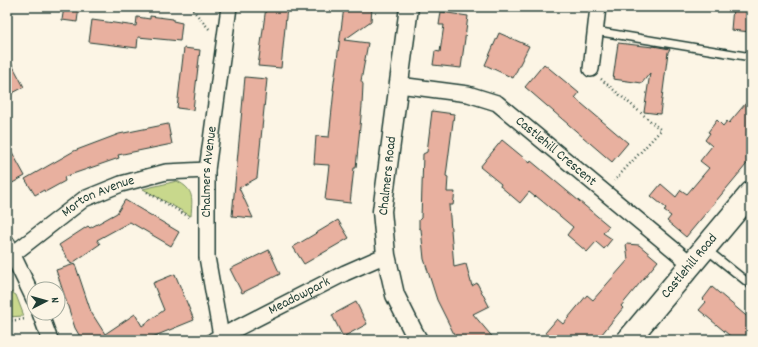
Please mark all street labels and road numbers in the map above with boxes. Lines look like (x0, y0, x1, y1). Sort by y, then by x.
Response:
street label: Castlehill Crescent (510, 112, 601, 191)
street label: Chalmers Avenue (197, 125, 223, 218)
street label: Chalmers Road (374, 135, 402, 217)
street label: Morton Avenue (58, 171, 137, 223)
street label: Castlehill Road (657, 230, 723, 303)
street label: Meadowpark (265, 272, 334, 320)

